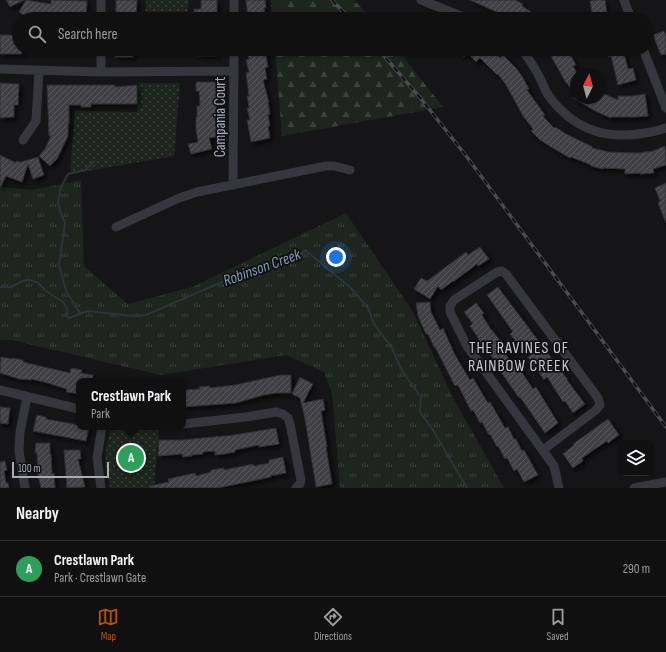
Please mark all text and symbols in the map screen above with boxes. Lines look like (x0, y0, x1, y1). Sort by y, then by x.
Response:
search box (12, 12, 654, 56)
icon: search (26, 23, 48, 45)
text: Search here (58, 25, 118, 44)
north arrow (570, 68, 606, 104)
street label: Campania Court (211, 76, 230, 157)
water label: Robinson Creek (221, 245, 304, 291)
your location (326, 247, 346, 267)
district label: THE RAVINES OF RAINBOW CREEK (468, 339, 570, 376)
popup (76, 378, 186, 430)
text: Crestlawn Park (91, 387, 171, 406)
text: Park (91, 406, 110, 422)
map controls (618, 440, 654, 476)
button: layers (618, 440, 654, 476)
pin: A (118, 443, 144, 473)
scale bar (12, 460, 109, 479)
text: 100 m (18, 462, 40, 475)
text: Nearby (16, 504, 59, 524)
text: Crestlawn Park (54, 551, 134, 570)
text: A (26, 561, 32, 577)
text: 290 m (623, 561, 650, 577)
text: Park · Crestlawn Gate (54, 570, 146, 586)
tab: Map (97, 606, 119, 643)
tab: Directions (314, 606, 352, 643)
tab: Saved (547, 606, 569, 643)

